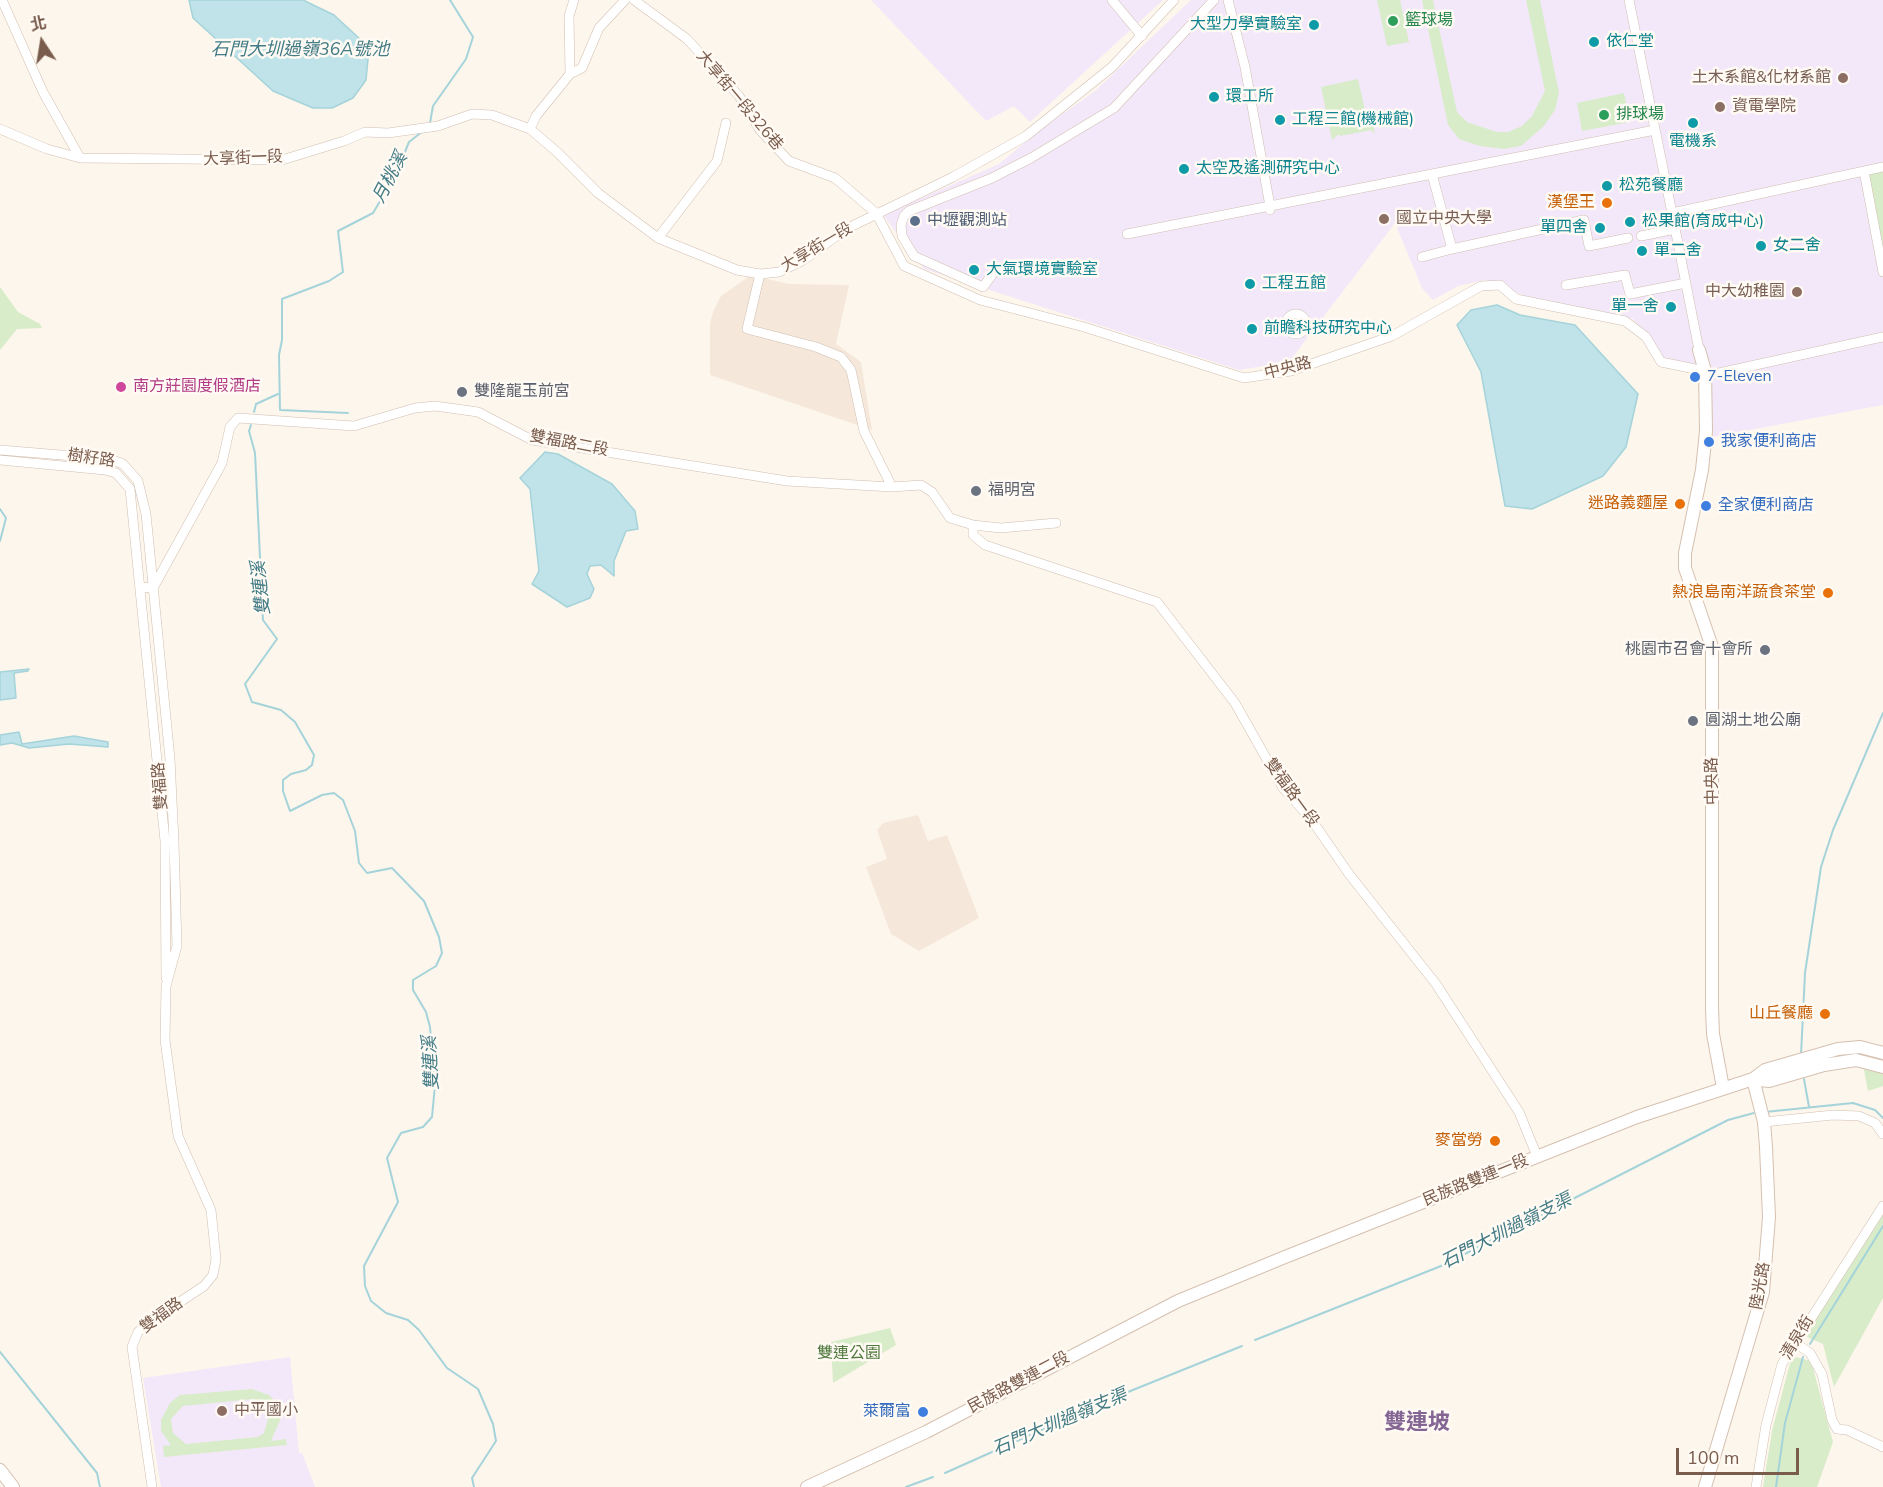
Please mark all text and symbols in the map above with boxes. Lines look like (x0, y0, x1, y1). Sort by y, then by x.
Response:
place label: 籃球場 (1405, 11, 1453, 31)
north arrow (12, 12, 72, 72)
text: 北 (28, 12, 48, 37)
marker: 籃球場 (1386, 14, 1400, 28)
place label: 大型力學實驗室 (1190, 15, 1302, 35)
marker: 大型力學實驗室 (1307, 18, 1321, 32)
place label: 依仁堂 (1606, 32, 1654, 52)
marker: 依仁堂 (1587, 35, 1601, 49)
water label: 石門大圳過嶺36A號池 (211, 40, 389, 62)
street label: 大享街一段326巷 (692, 47, 786, 155)
place label: 土木系館&化材系館 (1692, 68, 1831, 88)
marker: 土木系館&化材系館 (1836, 71, 1850, 85)
place label: 環工所 (1226, 87, 1274, 107)
marker: 環工所 (1207, 90, 1221, 104)
place label: 資電學院 (1732, 97, 1796, 117)
marker: 資電學院 (1713, 100, 1727, 114)
place label: 排球場 (1616, 105, 1664, 125)
marker: 排球場 (1597, 108, 1611, 122)
place label: 工程三館(機械館) (1292, 110, 1414, 130)
marker: 工程三館(機械館) (1273, 113, 1287, 127)
marker: 電機系 (1686, 116, 1700, 130)
place label: 電機系 (1669, 132, 1717, 152)
street label: 大享街一段 (203, 148, 283, 170)
water label: 月桃溪 (369, 149, 413, 207)
place label: 太空及遙測研究中心 (1196, 159, 1340, 179)
marker: 太空及遙測研究中心 (1177, 162, 1191, 176)
place label: 松苑餐廳 (1619, 176, 1683, 196)
marker: 松苑餐廳 (1600, 179, 1614, 193)
place label: 漢堡王 (1547, 193, 1595, 213)
marker: 漢堡王 (1600, 196, 1614, 210)
place label: 國立中央大學 (1396, 209, 1492, 229)
place label: 中壢觀測站 (927, 211, 1007, 231)
marker: 國立中央大學 (1377, 212, 1391, 226)
place label: 松果館(育成中心) (1642, 212, 1764, 232)
marker: 中壢觀測站 (908, 214, 922, 228)
marker: 松果館(育成中心) (1623, 215, 1637, 229)
place label: 單四舍 (1540, 218, 1588, 238)
street label: 大享街一段 (778, 219, 856, 277)
marker: 單四舍 (1593, 221, 1607, 235)
place label: 女二舍 (1773, 236, 1821, 256)
marker: 女二舍 (1754, 239, 1768, 253)
place label: 單二舍 (1654, 241, 1702, 261)
marker: 單二舍 (1635, 244, 1649, 258)
place label: 大氣環境實驗室 (986, 260, 1098, 280)
marker: 大氣環境實驗室 (967, 263, 981, 277)
place label: 工程五館 (1262, 274, 1326, 294)
marker: 工程五館 (1243, 277, 1257, 291)
place label: 中大幼稚園 (1705, 282, 1785, 302)
marker: 中大幼稚園 (1790, 285, 1804, 299)
place label: 單一舍 (1611, 297, 1659, 317)
marker: 單一舍 (1664, 300, 1678, 314)
place label: 前瞻科技研究中心 (1264, 319, 1392, 339)
marker: 前瞻科技研究中心 (1245, 322, 1259, 336)
street label: 中央路 (1262, 354, 1314, 384)
place label: 7-Eleven (1707, 367, 1771, 387)
marker: 7-Eleven (1688, 370, 1702, 384)
place label: 南方莊園度假酒店 (133, 377, 261, 397)
marker: 南方莊園度假酒店 (114, 380, 128, 394)
place label: 雙隆龍玉前宮 (474, 382, 570, 402)
marker: 雙隆龍玉前宮 (455, 385, 469, 399)
street label: 雙福路二段 (528, 427, 610, 461)
place label: 我家便利商店 (1721, 432, 1817, 452)
marker: 我家便利商店 (1702, 435, 1716, 449)
street label: 樹籽路 (66, 446, 116, 472)
place label: 福明宮 (988, 481, 1036, 501)
marker: 福明宮 (969, 484, 983, 498)
place label: 迷路義麵屋 (1588, 494, 1668, 514)
place label: 全家便利商店 (1718, 496, 1814, 516)
marker: 迷路義麵屋 (1673, 497, 1687, 511)
marker: 全家便利商店 (1699, 499, 1713, 513)
water label: 雙連溪 (248, 560, 276, 616)
place label: 熱浪島南洋蔬食茶堂 (1672, 583, 1816, 603)
marker: 熱浪島南洋蔬食茶堂 (1821, 586, 1835, 600)
place label: 桃園市召會十會所 (1625, 640, 1753, 660)
marker: 桃園市召會十會所 (1758, 643, 1772, 657)
place label: 圓湖土地公廟 (1705, 711, 1801, 731)
marker: 圓湖土地公廟 (1686, 714, 1700, 728)
street label: 雙福路一段 (1260, 755, 1322, 831)
street label: 中央路 (1703, 757, 1723, 805)
street label: 雙福路 (150, 761, 172, 811)
place label: 山丘餐廳 (1749, 1004, 1813, 1024)
marker: 山丘餐廳 (1818, 1007, 1832, 1021)
water label: 雙連溪 (420, 1035, 444, 1091)
place label: 麥當勞 (1435, 1131, 1483, 1151)
marker: 麥當勞 (1488, 1134, 1502, 1148)
street label: 民族路雙連一段 (1420, 1151, 1532, 1211)
water label: 石門大圳過嶺支渠 (1438, 1190, 1576, 1274)
street label: 陸光路 (1747, 1261, 1775, 1311)
street label: 雙福路 (137, 1294, 187, 1338)
street label: 清泉街 (1777, 1312, 1819, 1364)
park label: 雙連公園 (817, 1344, 881, 1364)
street label: 民族路雙連二段 (965, 1348, 1073, 1418)
water label: 石門大圳過嶺支渠 (990, 1385, 1130, 1461)
place label: 中平國小 (234, 1401, 298, 1421)
place label: 萊爾富 (863, 1402, 911, 1422)
marker: 中平國小 (215, 1404, 229, 1418)
marker: 萊爾富 (916, 1405, 930, 1419)
district label: 雙連坡 (1384, 1411, 1450, 1437)
scale bar (1679, 1436, 1802, 1474)
text: 100 m (1687, 1446, 1739, 1470)

